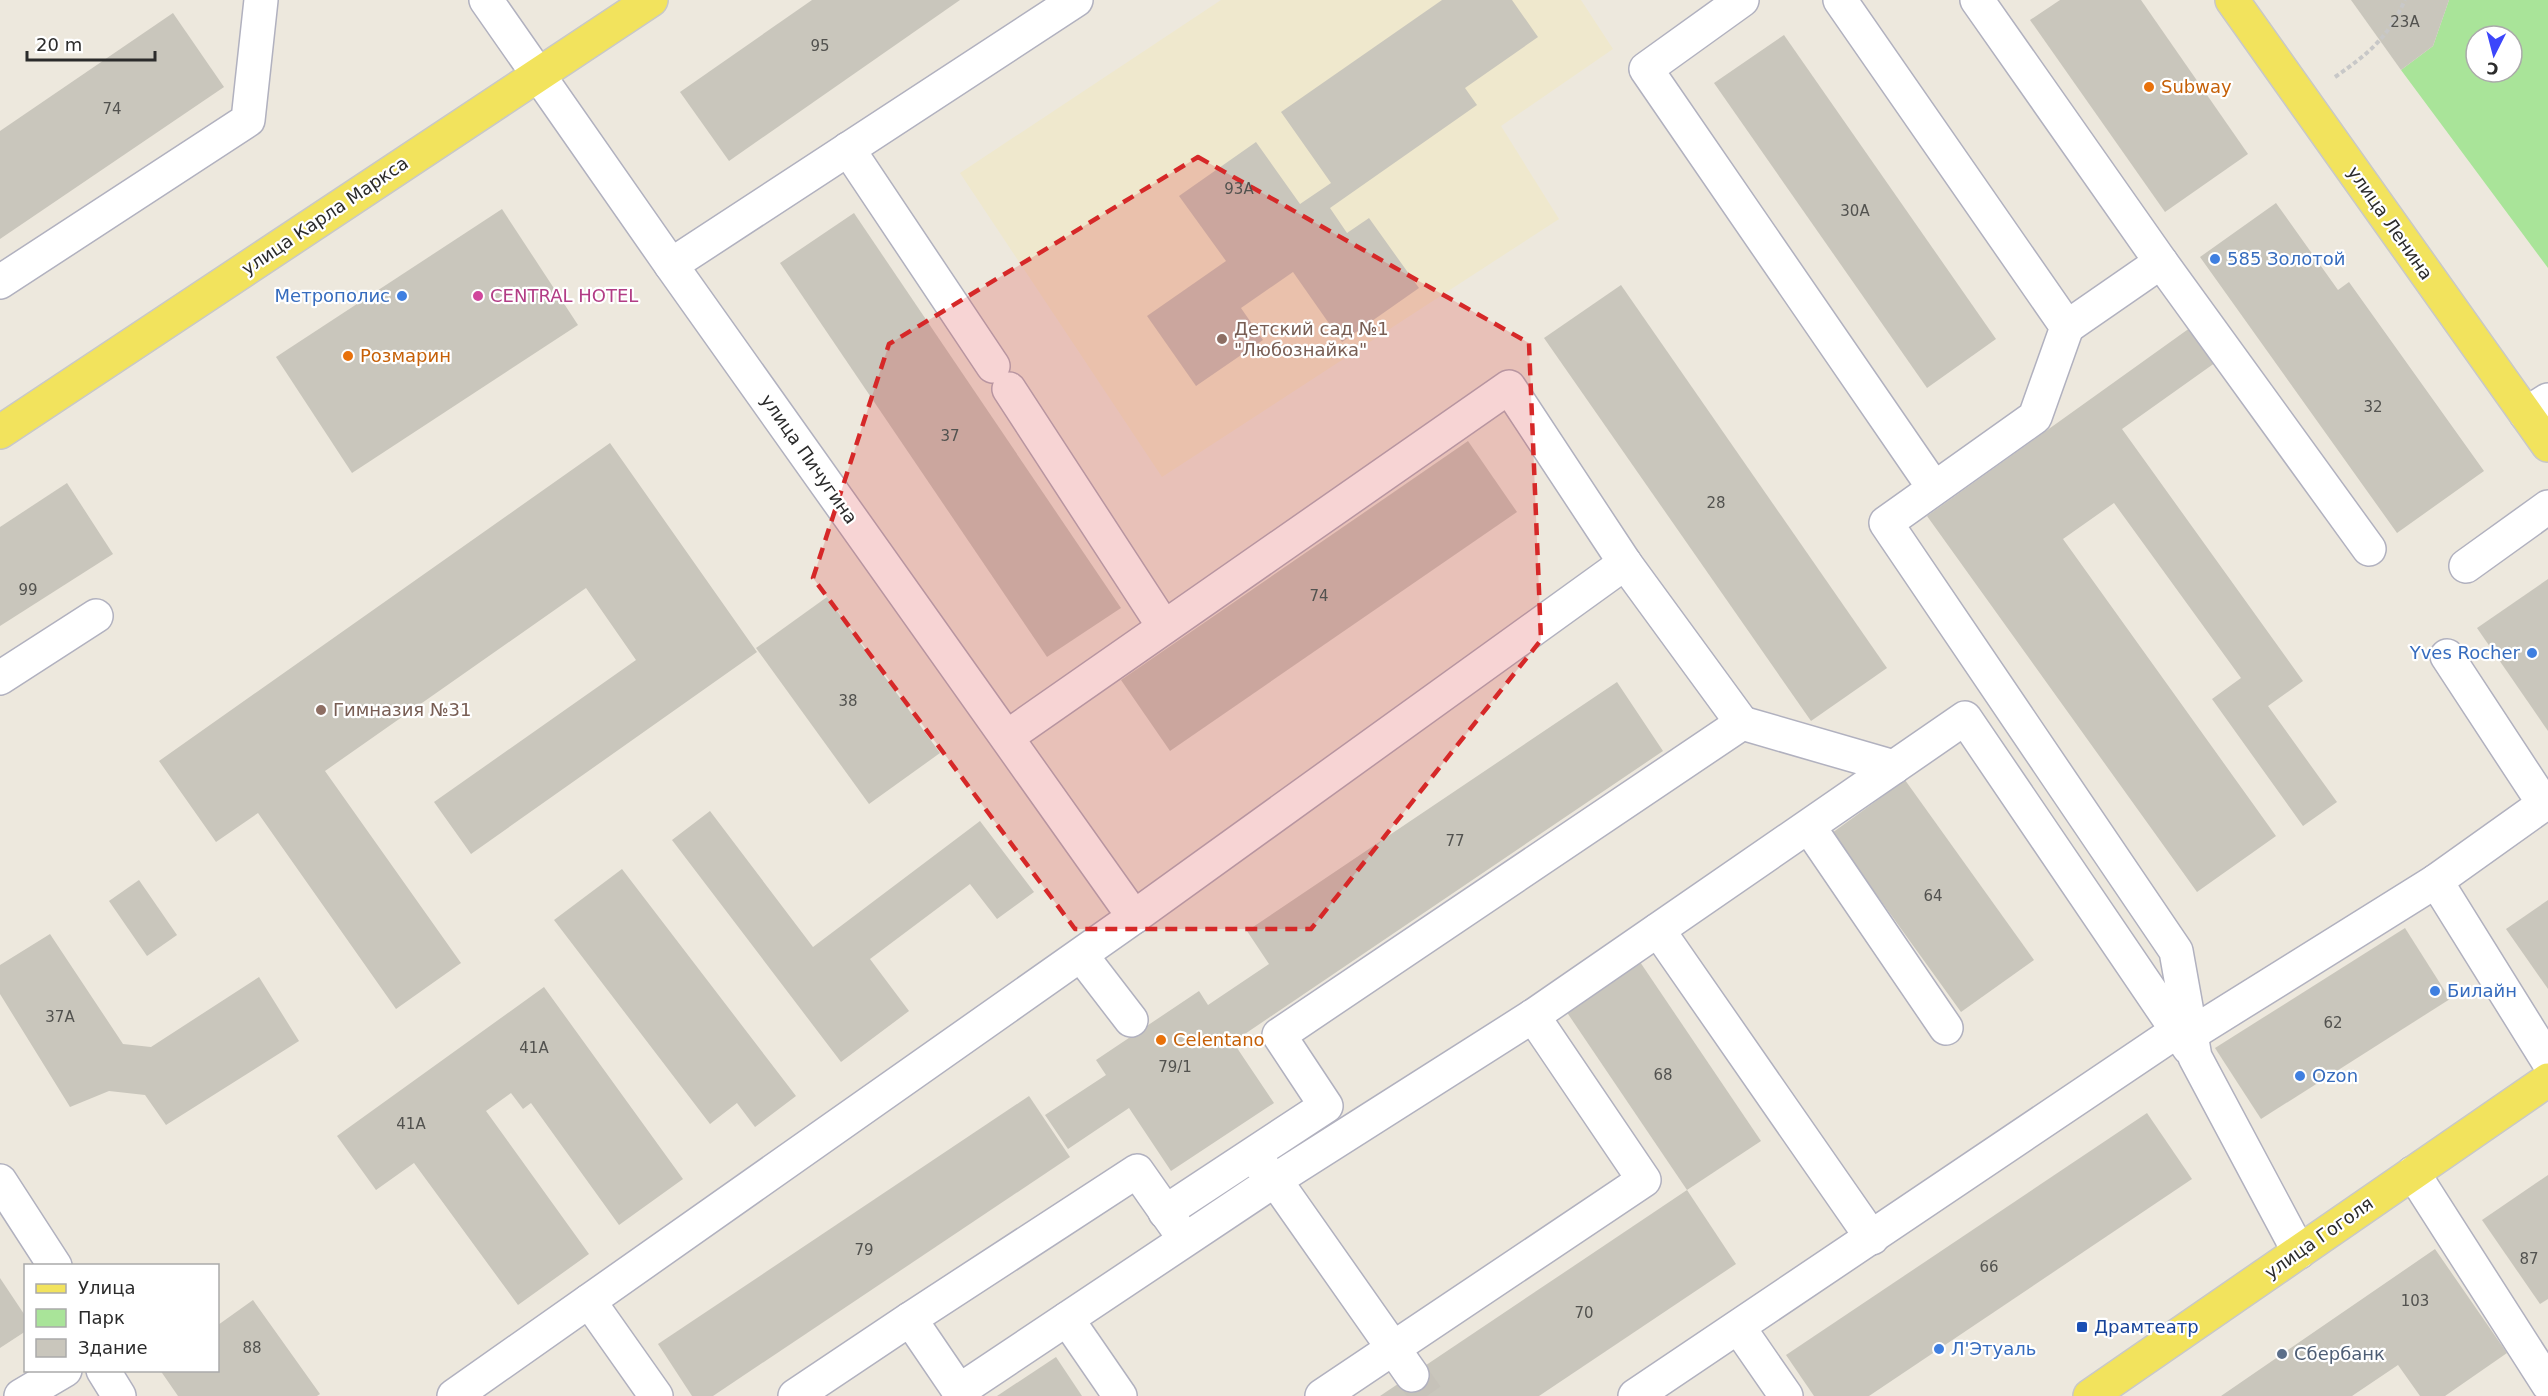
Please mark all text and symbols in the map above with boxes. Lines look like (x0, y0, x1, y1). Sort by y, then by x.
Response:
house number: 23А (2390, 13, 2420, 31)
scale bar (27, 24, 154, 62)
north arrow (2464, 24, 2524, 84)
text: 20 m (36, 34, 82, 55)
house number: 95 (810, 37, 830, 55)
text: С (2486, 58, 2499, 78)
place label: Subway (2161, 76, 2232, 97)
marker: Subway (2142, 80, 2156, 94)
house number: 74 (102, 100, 122, 118)
street label: улица Карла Маркса (238, 152, 412, 279)
street label: улица Ленина (2343, 162, 2437, 284)
house number: 93А (1224, 180, 1254, 198)
house number: 30А (1840, 202, 1870, 220)
place label: 585 Золотой (2227, 248, 2345, 269)
marker: 585 Золотой (2208, 252, 2222, 266)
place label: Метрополис (275, 285, 390, 306)
place label: СENTRAL HOTEL (490, 285, 638, 306)
marker: Метрополис (395, 289, 409, 303)
marker: СENTRAL HOTEL (471, 289, 485, 303)
place label: Детский cад №1 "Любознайка" (1234, 318, 1389, 360)
marker: Детский cад №1 "Любознайка" (1215, 332, 1229, 346)
place label: Розмарин (360, 345, 451, 366)
marker: Розмарин (341, 349, 355, 363)
street label: улица Пичугина (757, 390, 862, 528)
house number: 32 (2363, 398, 2383, 416)
house number: 37 (940, 427, 960, 445)
house number: 28 (1706, 494, 1726, 512)
house number: 99 (18, 581, 38, 599)
house number: 74 (1309, 587, 1329, 605)
place label: Yves Rocher (2409, 642, 2521, 663)
marker: Yves Rocher (2525, 646, 2539, 660)
house number: 38 (838, 692, 858, 710)
place label: Гимназия №31 (333, 699, 472, 720)
marker: Гимназия №31 (314, 703, 328, 717)
house number: 77 (1445, 832, 1465, 850)
house number: 64 (1923, 887, 1943, 905)
place label: Билайн (2447, 980, 2517, 1001)
marker: Билайн (2428, 984, 2442, 998)
house number: 37А (45, 1008, 75, 1026)
house number: 62 (2323, 1014, 2343, 1032)
place label: Celentano (1173, 1029, 1265, 1050)
marker: Celentano (1154, 1033, 1168, 1047)
house number: 41А (519, 1039, 549, 1057)
house number: 79/1 (1158, 1058, 1192, 1076)
place label: Ozon (2312, 1065, 2358, 1086)
house number: 68 (1653, 1066, 1673, 1084)
marker: Ozon (2293, 1069, 2307, 1083)
house number: 41А (396, 1115, 426, 1133)
street label: улица Гоголя (2260, 1192, 2377, 1283)
house number: 79 (854, 1241, 874, 1259)
house number: 87 (2519, 1250, 2539, 1268)
house number: 66 (1979, 1258, 1999, 1276)
legend (24, 1264, 219, 1372)
text: Улица (78, 1277, 135, 1298)
house number: 103 (2401, 1292, 2429, 1310)
house number: 70 (1574, 1304, 1594, 1322)
text: Парк (78, 1307, 125, 1328)
place label: Драмтеатр (2094, 1316, 2199, 1337)
marker: Драмтеатр (2075, 1320, 2089, 1334)
text: Здание (78, 1337, 148, 1358)
place label: Л'Этуаль (1951, 1338, 2036, 1359)
house number: 88 (242, 1339, 262, 1357)
marker: Л'Этуаль (1932, 1342, 1946, 1356)
place label: Сбербанк (2294, 1343, 2385, 1364)
marker: Сбербанк (2275, 1347, 2289, 1361)

